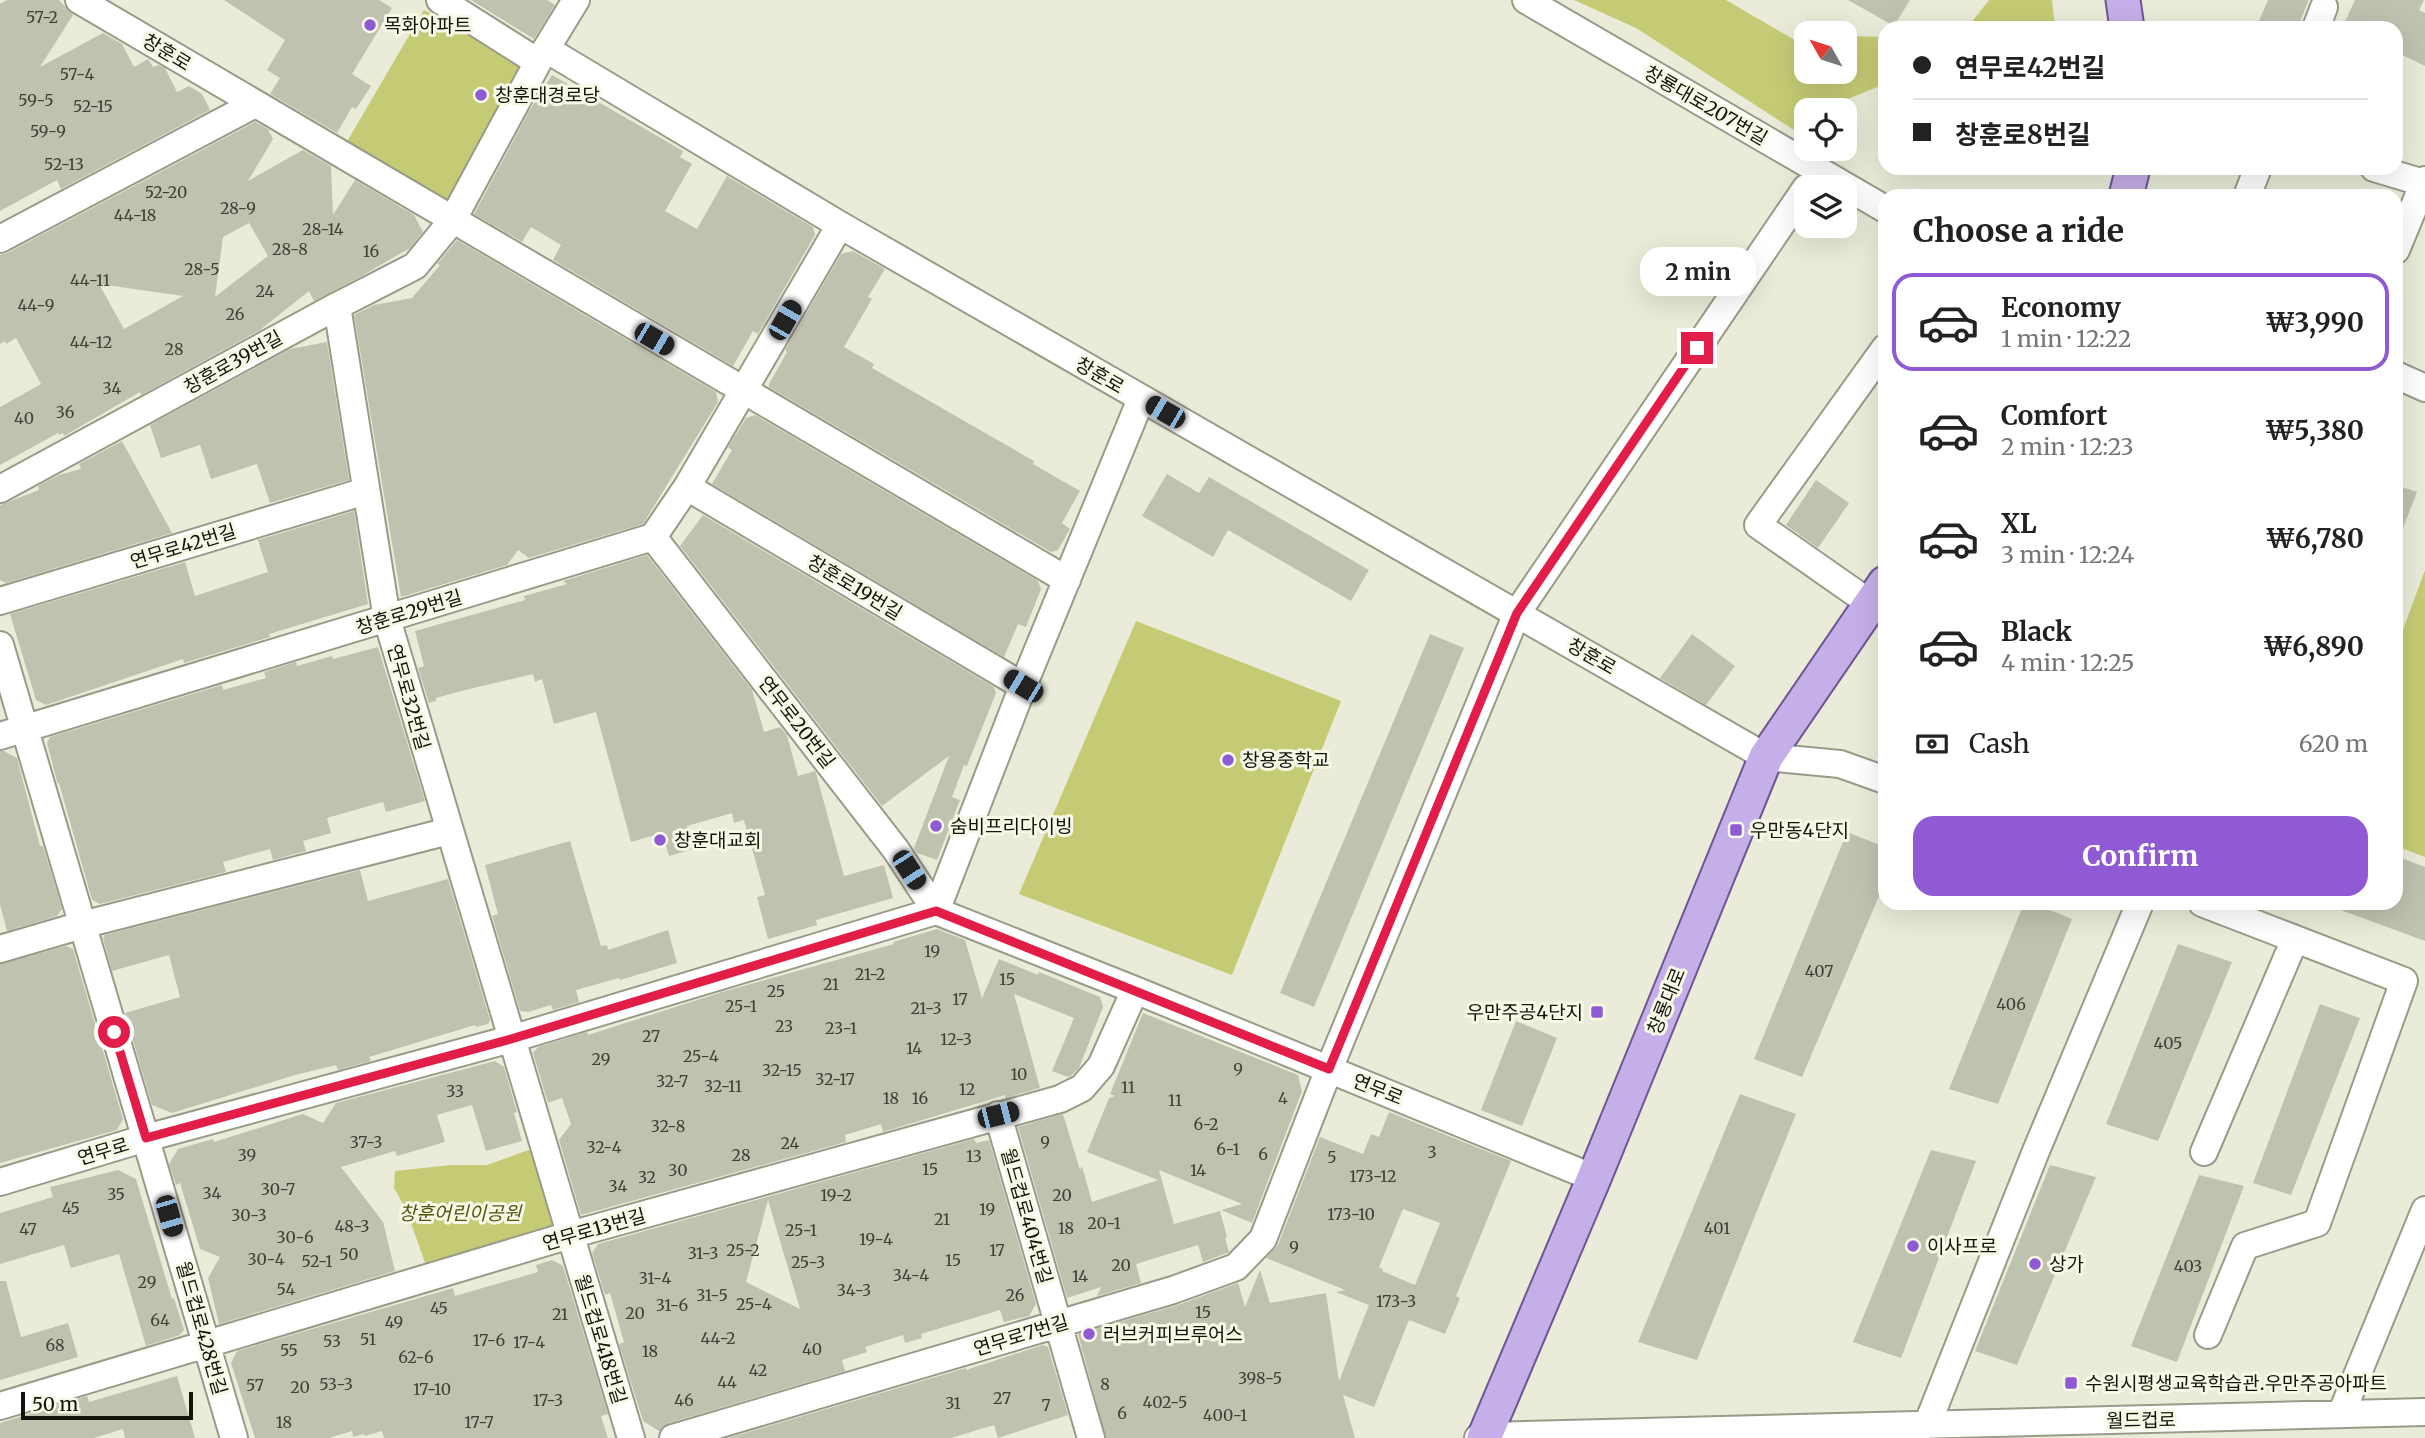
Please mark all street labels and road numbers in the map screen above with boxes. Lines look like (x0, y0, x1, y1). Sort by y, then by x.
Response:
street label: 창훈로 (138, 28, 196, 76)
street label: 창룡대로207번길 (1640, 60, 1772, 150)
street label: 창훈로39번길 (179, 325, 287, 399)
street label: 창훈로 (1071, 351, 1129, 399)
street label: 연무로42번길 (127, 519, 239, 573)
street label: 창훈로19번길 (803, 549, 907, 625)
street label: 창훈로29번길 (353, 584, 465, 640)
street label: 창훈로 (1563, 632, 1621, 680)
street label: 연무로32번길 (382, 641, 436, 753)
street label: 연무로20번길 (754, 671, 840, 773)
street label: 창룡대로 (1642, 964, 1690, 1038)
street label: 연무로 (1349, 1068, 1407, 1110)
street label: 연무로 (74, 1132, 132, 1170)
street label: 월드컵로404번길 (996, 1145, 1058, 1287)
street label: 연무로13번길 (540, 1203, 648, 1255)
street label: 월드컵로428번길 (171, 1258, 233, 1398)
street label: 월드컵로418번길 (570, 1271, 632, 1407)
street label: 연무로7번길 (971, 1309, 1071, 1361)
street label: 월드컵로 (2106, 1407, 2176, 1433)

